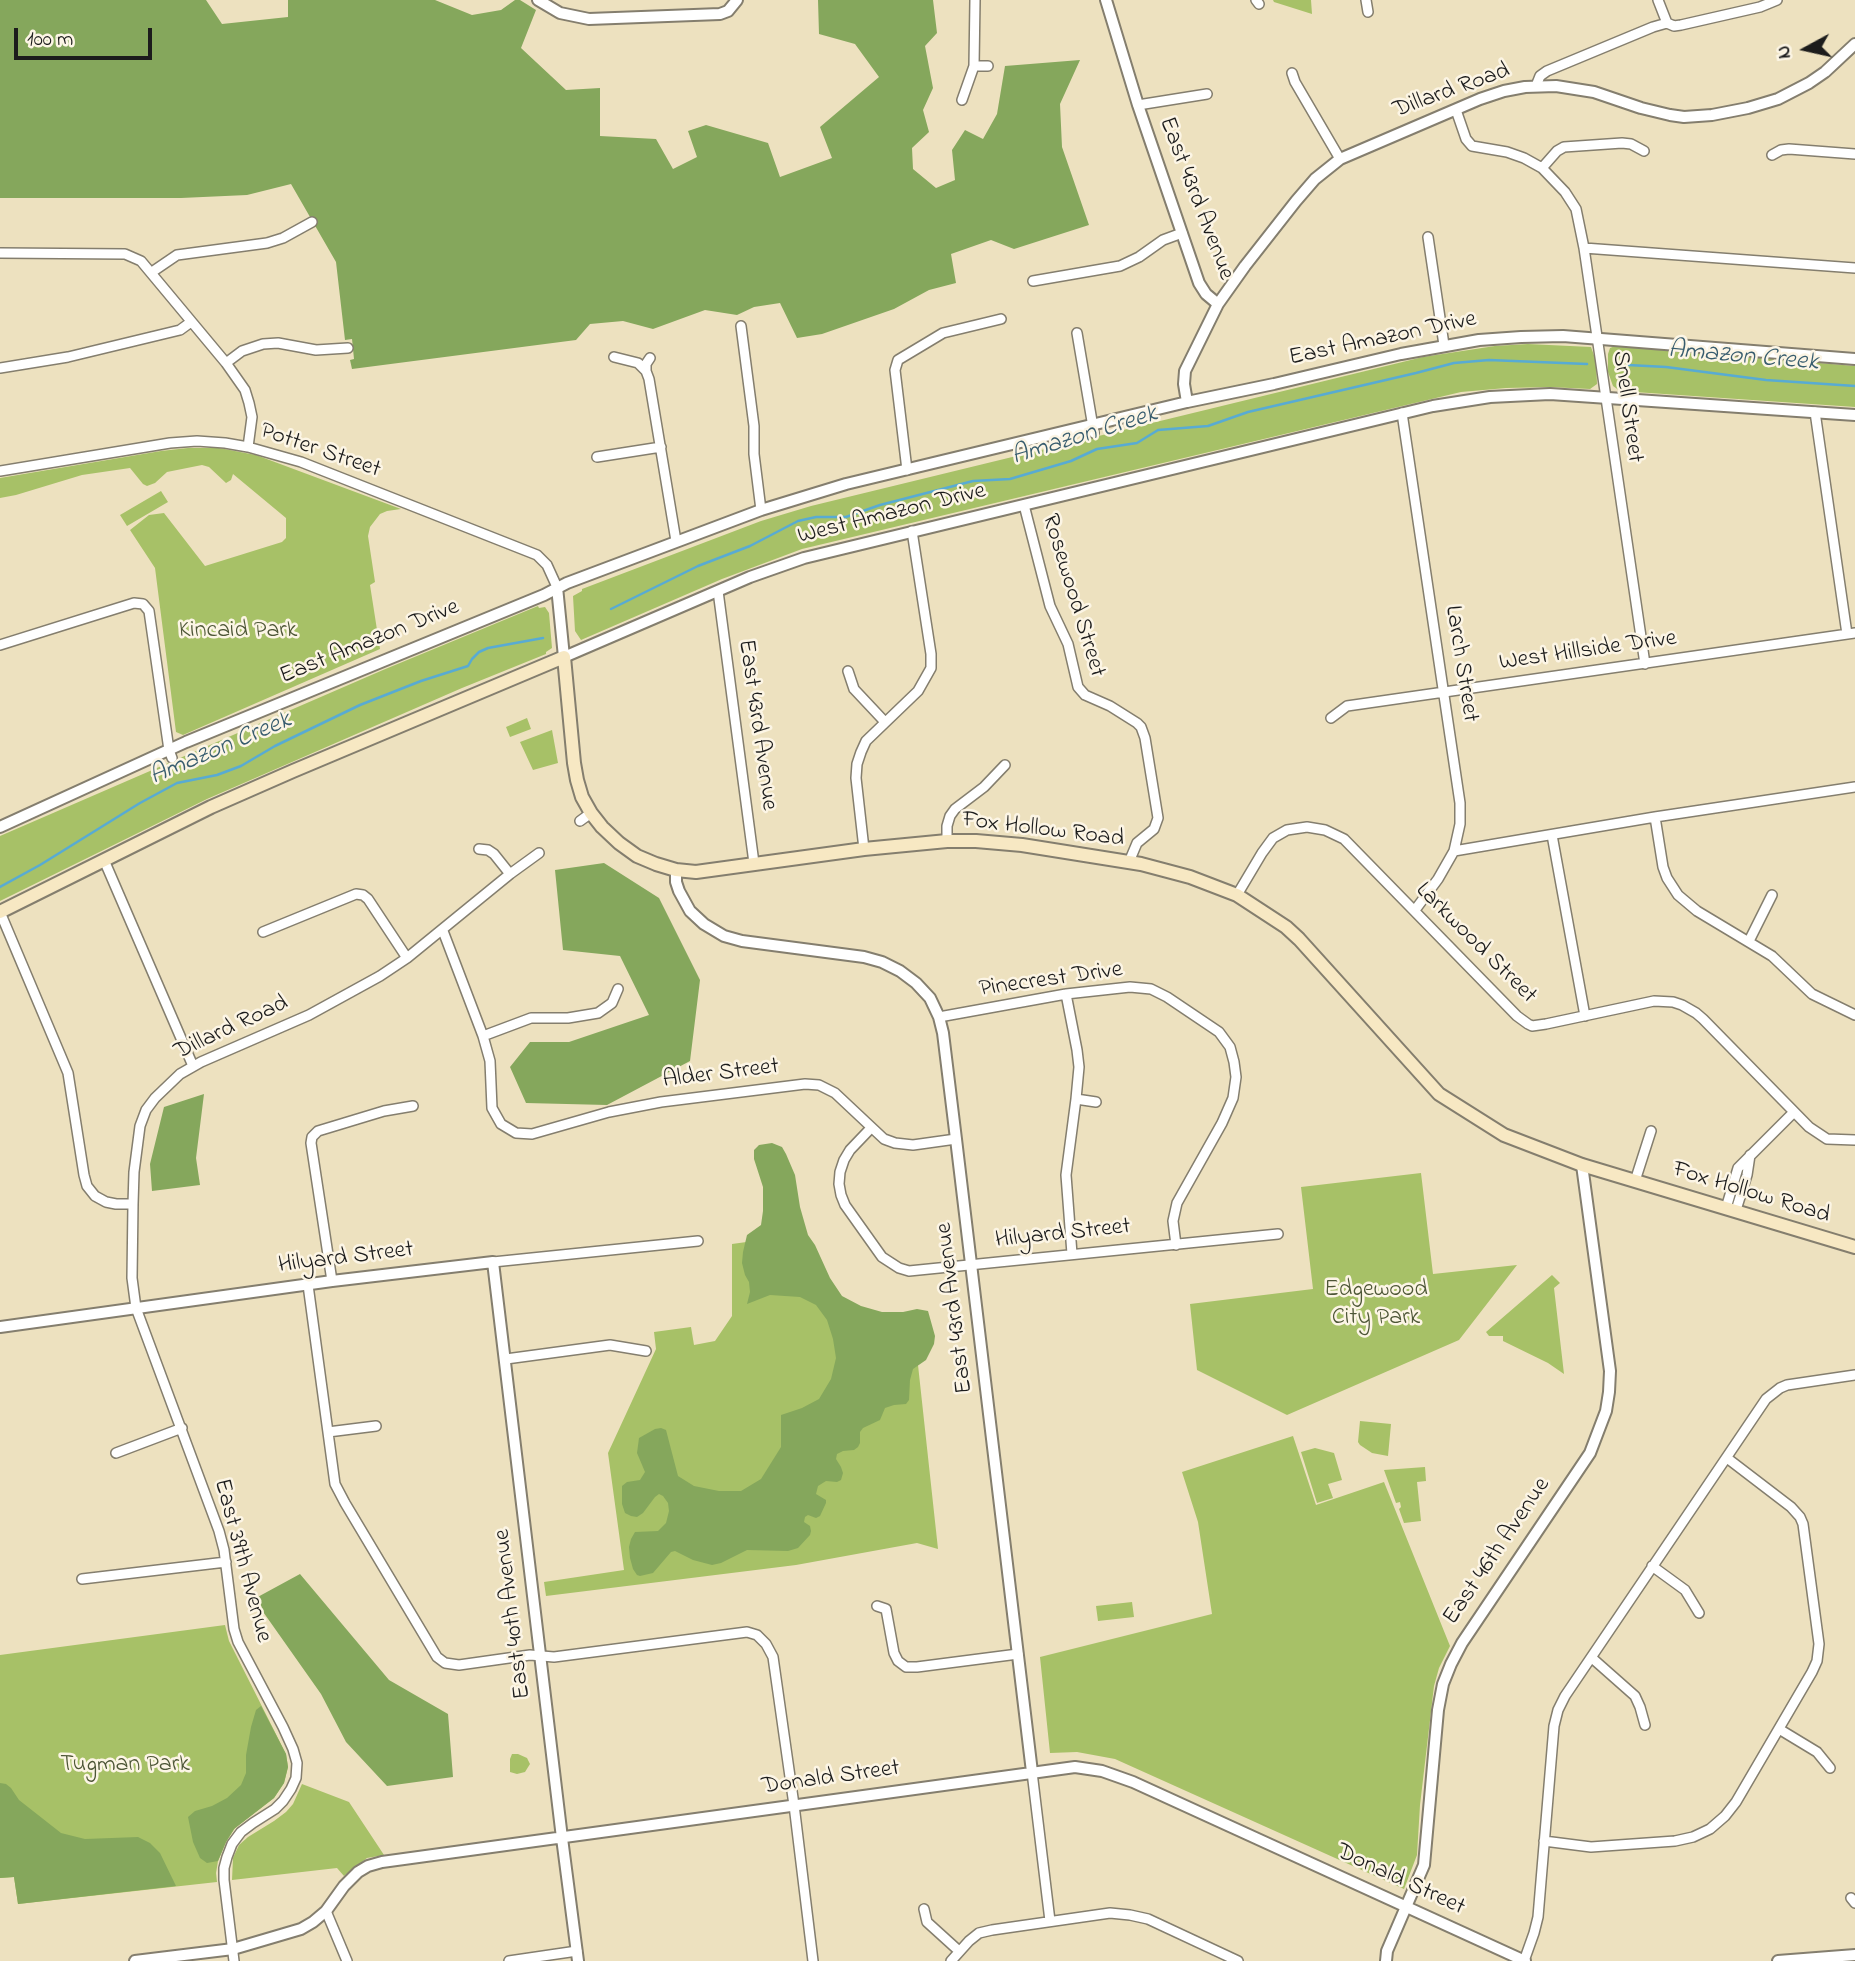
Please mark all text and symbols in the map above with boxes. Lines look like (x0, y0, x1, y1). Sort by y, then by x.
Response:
scale bar (18, 14, 156, 58)
north arrow (1771, 14, 1841, 84)
text: 100 m (27, 25, 73, 55)
text: N (1770, 44, 1799, 60)
street label: Dillard Road (1390, 58, 1514, 126)
street label: East 43rd Avenue (1151, 113, 1239, 285)
street label: East Amazon Drive (1287, 306, 1479, 374)
water label: Amazon Creek (1666, 336, 1820, 380)
street label: Snell Street (1604, 349, 1648, 465)
water label: Amazon Creek (1008, 400, 1162, 474)
street label: Potter Street (256, 418, 384, 486)
street label: West Amazon Drive (795, 478, 989, 552)
street label: Rosewood Street (1034, 511, 1110, 681)
street label: East Amazon Drive (276, 594, 464, 692)
street label: Larch Street (1437, 604, 1483, 724)
park label: Kincaid Park (179, 618, 297, 646)
street label: West Hillside Drive (1497, 625, 1679, 679)
street label: East 43rd Avenue (730, 638, 782, 812)
water label: Amazon Creek (145, 706, 297, 794)
street label: Fox Hollow Road (960, 807, 1126, 855)
street label: Larkwood Street (1408, 877, 1542, 1011)
street label: Pinecrest Drive (977, 957, 1125, 1005)
street label: Dillard Road (171, 990, 293, 1068)
street label: Alder Street (661, 1054, 781, 1096)
street label: Fox Hollow Road (1669, 1156, 1833, 1232)
street label: Hilyard Street (994, 1214, 1132, 1256)
street label: East 43rd Avenue (931, 1221, 981, 1395)
street label: Hilyard Street (277, 1236, 415, 1282)
park label: Edgewood City Park (1324, 1277, 1428, 1333)
street label: East 46th Avenue (1438, 1473, 1558, 1631)
street label: East 39th Avenue (205, 1476, 277, 1646)
street label: East 40th Avenue (489, 1527, 539, 1701)
park label: Tugman Park (60, 1752, 190, 1780)
street label: Donald Street (760, 1755, 902, 1803)
street label: Donald Street (1331, 1839, 1469, 1923)

